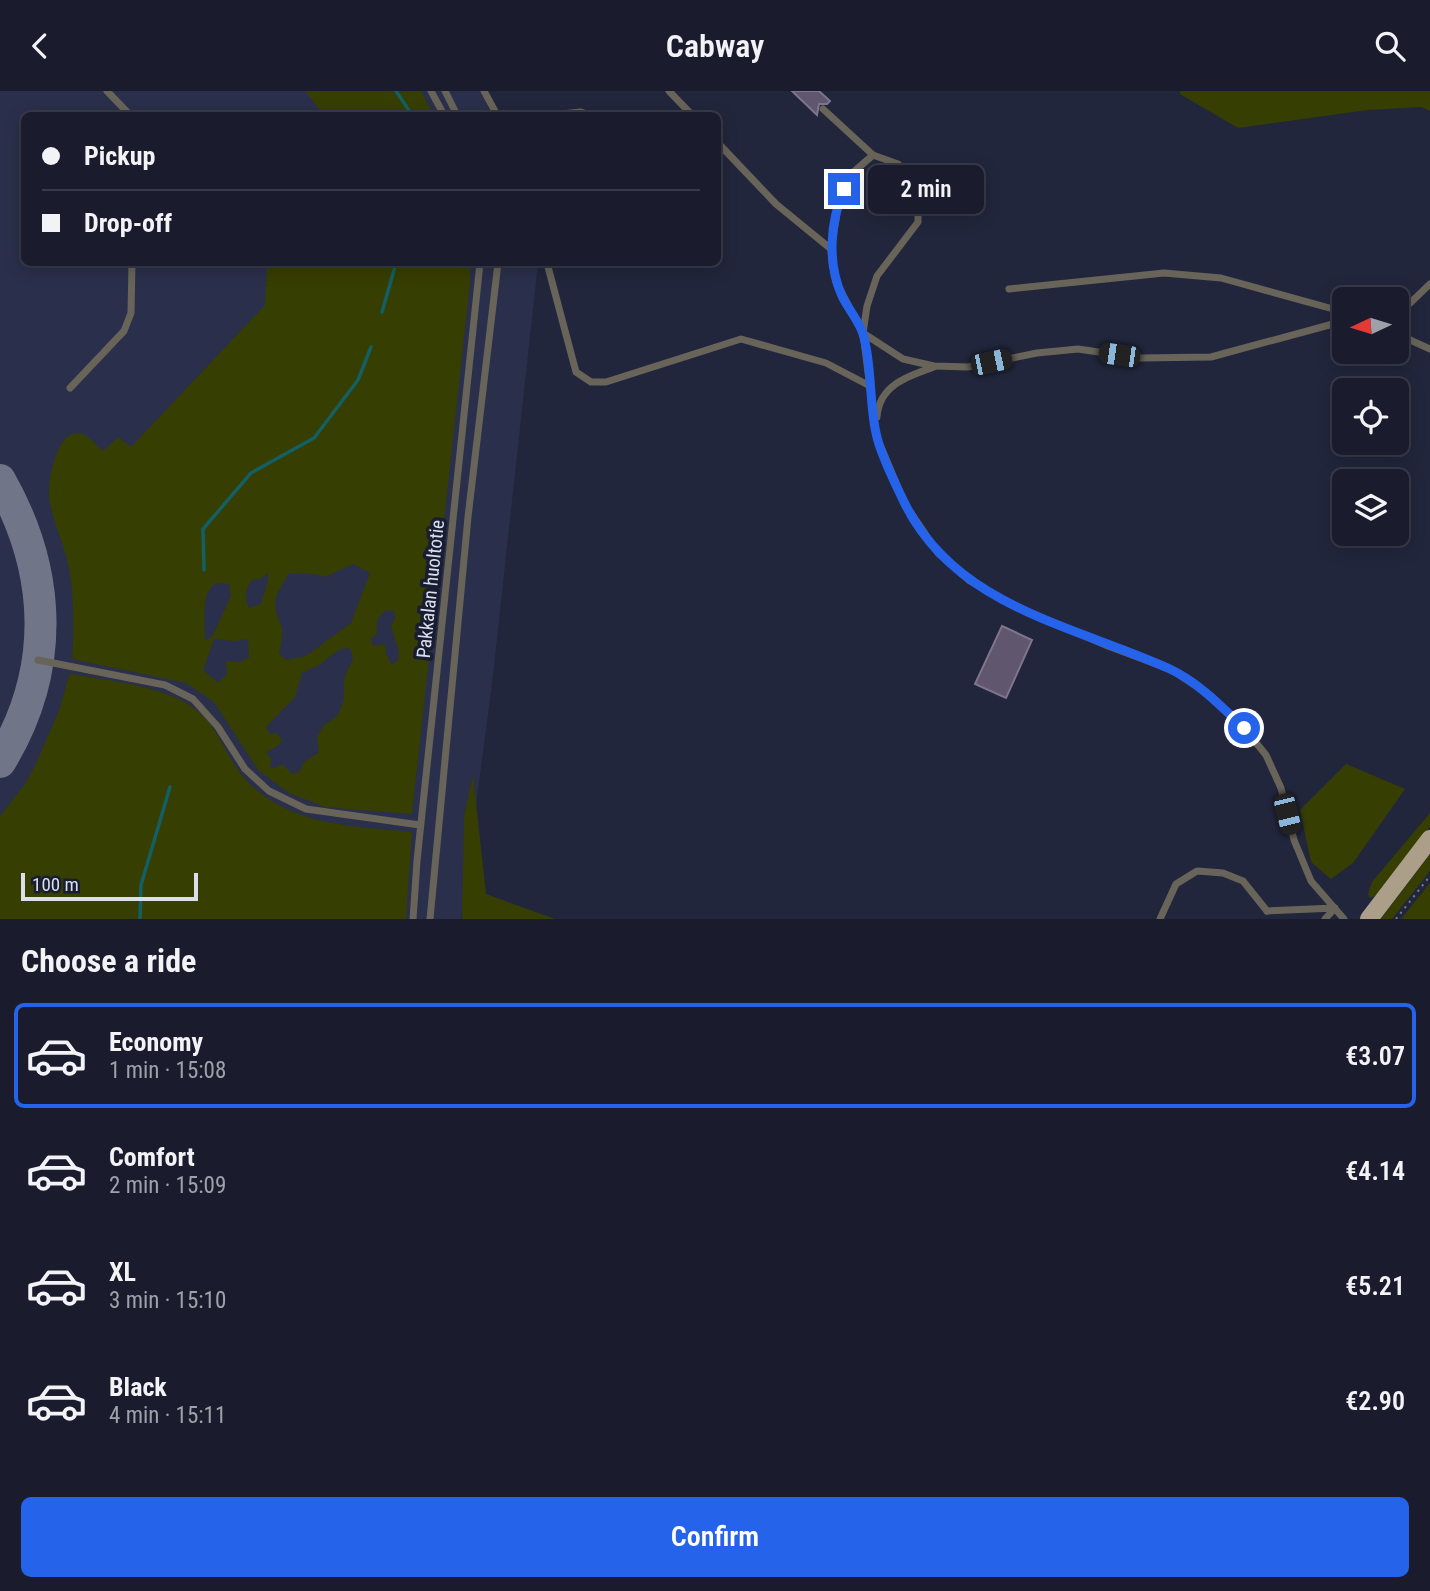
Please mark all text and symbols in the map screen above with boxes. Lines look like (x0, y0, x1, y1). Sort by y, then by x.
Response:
icon: back (21, 27, 59, 65)
text: Cabway (666, 27, 764, 65)
icon: search (1371, 27, 1409, 65)
text: Pickup (84, 141, 155, 171)
callout: 2 min (868, 165, 984, 213)
route end (828, 173, 860, 205)
text: 2 min (901, 176, 951, 203)
text: Drop-off (84, 208, 172, 238)
north arrow (1332, 287, 1409, 364)
map controls (1332, 287, 1409, 546)
car (1097, 342, 1142, 368)
car (969, 347, 1014, 377)
button: locate (1332, 378, 1409, 455)
button: layers (1332, 469, 1409, 546)
street label: Pakkalan huoltotie (412, 519, 449, 659)
route start (1228, 712, 1260, 744)
car (1272, 791, 1303, 837)
scale bar (21, 870, 198, 902)
text: 100 m (32, 873, 79, 896)
text: Choose a ride (21, 942, 196, 980)
icon: car (25, 1024, 88, 1087)
text: Economy (109, 1027, 203, 1057)
text: €3.07 (1345, 1041, 1405, 1071)
text: 1 min · 15:08 (109, 1057, 226, 1084)
icon: car (25, 1139, 88, 1202)
text: Comfort (109, 1142, 195, 1172)
text: €4.14 (1345, 1156, 1405, 1186)
text: 2 min · 15:09 (109, 1172, 226, 1199)
icon: car (25, 1254, 88, 1317)
text: XL (109, 1257, 136, 1287)
text: €5.21 (1345, 1271, 1405, 1301)
text: 3 min · 15:10 (109, 1287, 226, 1314)
icon: car (25, 1369, 88, 1432)
text: Black (109, 1372, 167, 1402)
text: €2.90 (1345, 1386, 1405, 1416)
text: 4 min · 15:11 (109, 1402, 226, 1429)
button: Confirm (21, 1497, 1409, 1577)

